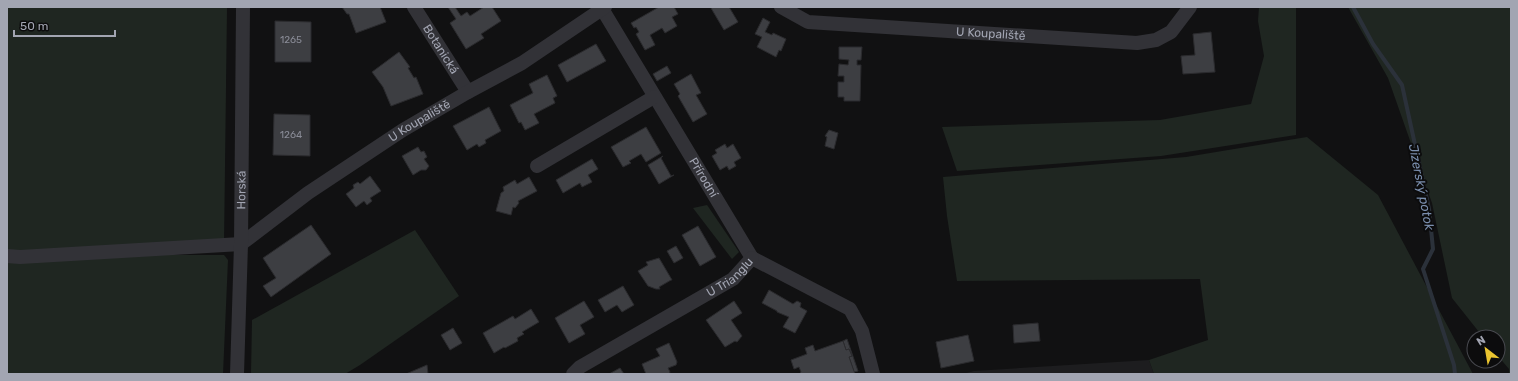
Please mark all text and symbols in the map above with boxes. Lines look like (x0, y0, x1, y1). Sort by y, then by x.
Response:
scale bar (14, 12, 115, 38)
text: 50 m (20, 19, 48, 33)
street label: Botanická (420, 22, 462, 76)
street label: U Koupaliště (956, 24, 1026, 43)
house number: 1265 (280, 34, 302, 46)
street label: U Koupaliště (386, 97, 453, 145)
house number: 1264 (280, 129, 302, 141)
water label: Jizerský potok (1406, 143, 1437, 232)
street label: Přírodní (686, 155, 721, 201)
street label: Horská (234, 171, 249, 210)
street label: U Trianglu (704, 255, 756, 300)
north arrow (1466, 329, 1506, 369)
text: N (1474, 333, 1488, 348)

